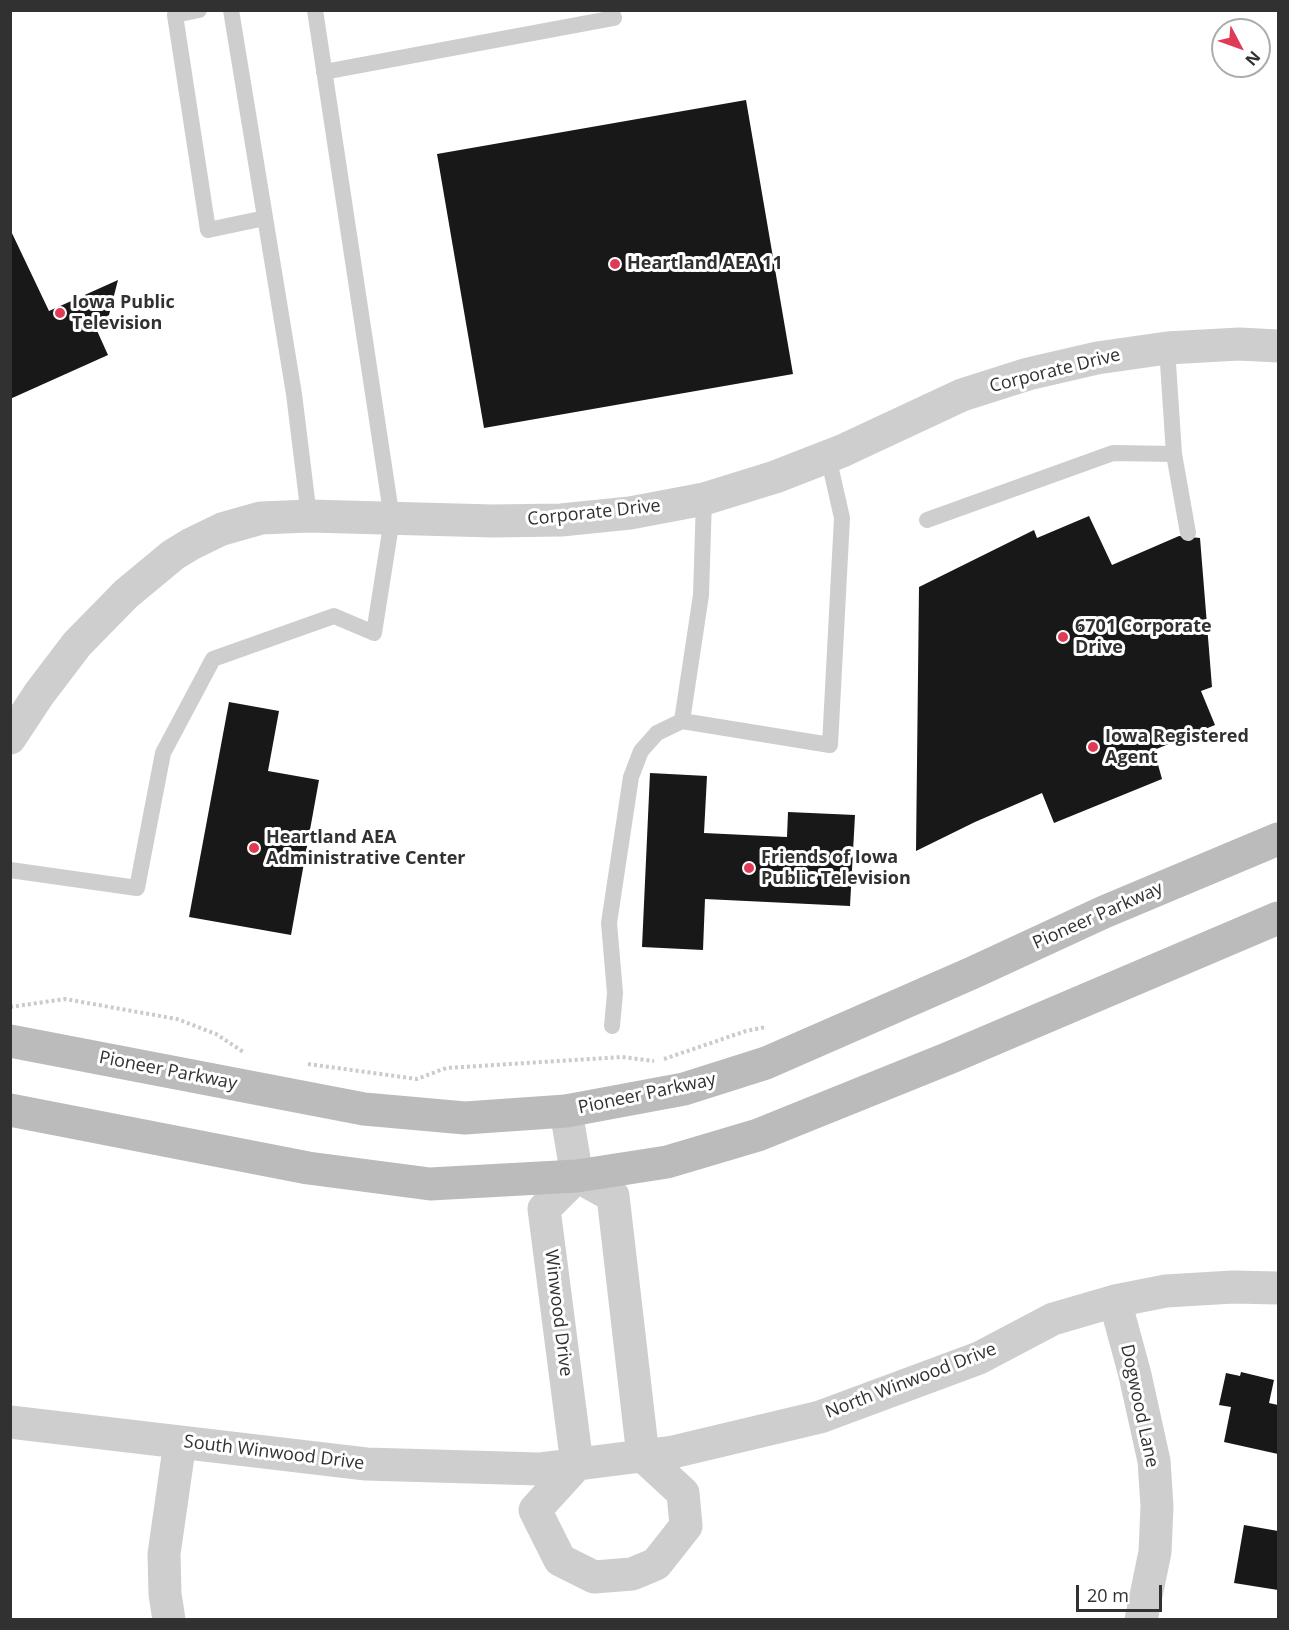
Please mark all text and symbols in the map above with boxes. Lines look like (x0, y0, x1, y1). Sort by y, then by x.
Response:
north arrow (1211, 18, 1271, 78)
text: N (1241, 46, 1266, 71)
place label: Heartland AEA 11 (627, 253, 783, 275)
marker: Heartland AEA 11 (608, 257, 622, 271)
place label: Iowa Public Television (72, 292, 175, 334)
marker: Iowa Public Television (53, 306, 67, 320)
street label: Corporate Drive (987, 344, 1123, 398)
street label: Corporate Drive (526, 495, 662, 531)
place label: 6701 Corporate Drive (1075, 616, 1212, 658)
marker: 6701 Corporate Drive (1056, 630, 1070, 644)
place label: Iowa Registered Agent (1105, 726, 1249, 768)
marker: Iowa Registered Agent (1086, 740, 1100, 754)
place label: Heartland AEA Administrative Center (266, 827, 466, 870)
marker: Heartland AEA Administrative Center (247, 841, 261, 855)
place label: Friends of Iowa Public Television (761, 847, 911, 890)
marker: Friends of Iowa Public Television (742, 861, 756, 875)
street label: Pioneer Parkway (1030, 878, 1166, 954)
street label: Pioneer Parkway (97, 1047, 239, 1095)
street label: Pioneer Parkway (576, 1069, 718, 1119)
street label: Winwood Drive (540, 1248, 576, 1378)
street label: North Winwood Drive (822, 1338, 1000, 1424)
street label: Dogwood Lane (1115, 1342, 1163, 1470)
street label: South Winwood Drive (183, 1431, 365, 1475)
scale bar (1079, 1573, 1164, 1611)
text: 20 m (1087, 1583, 1129, 1607)

